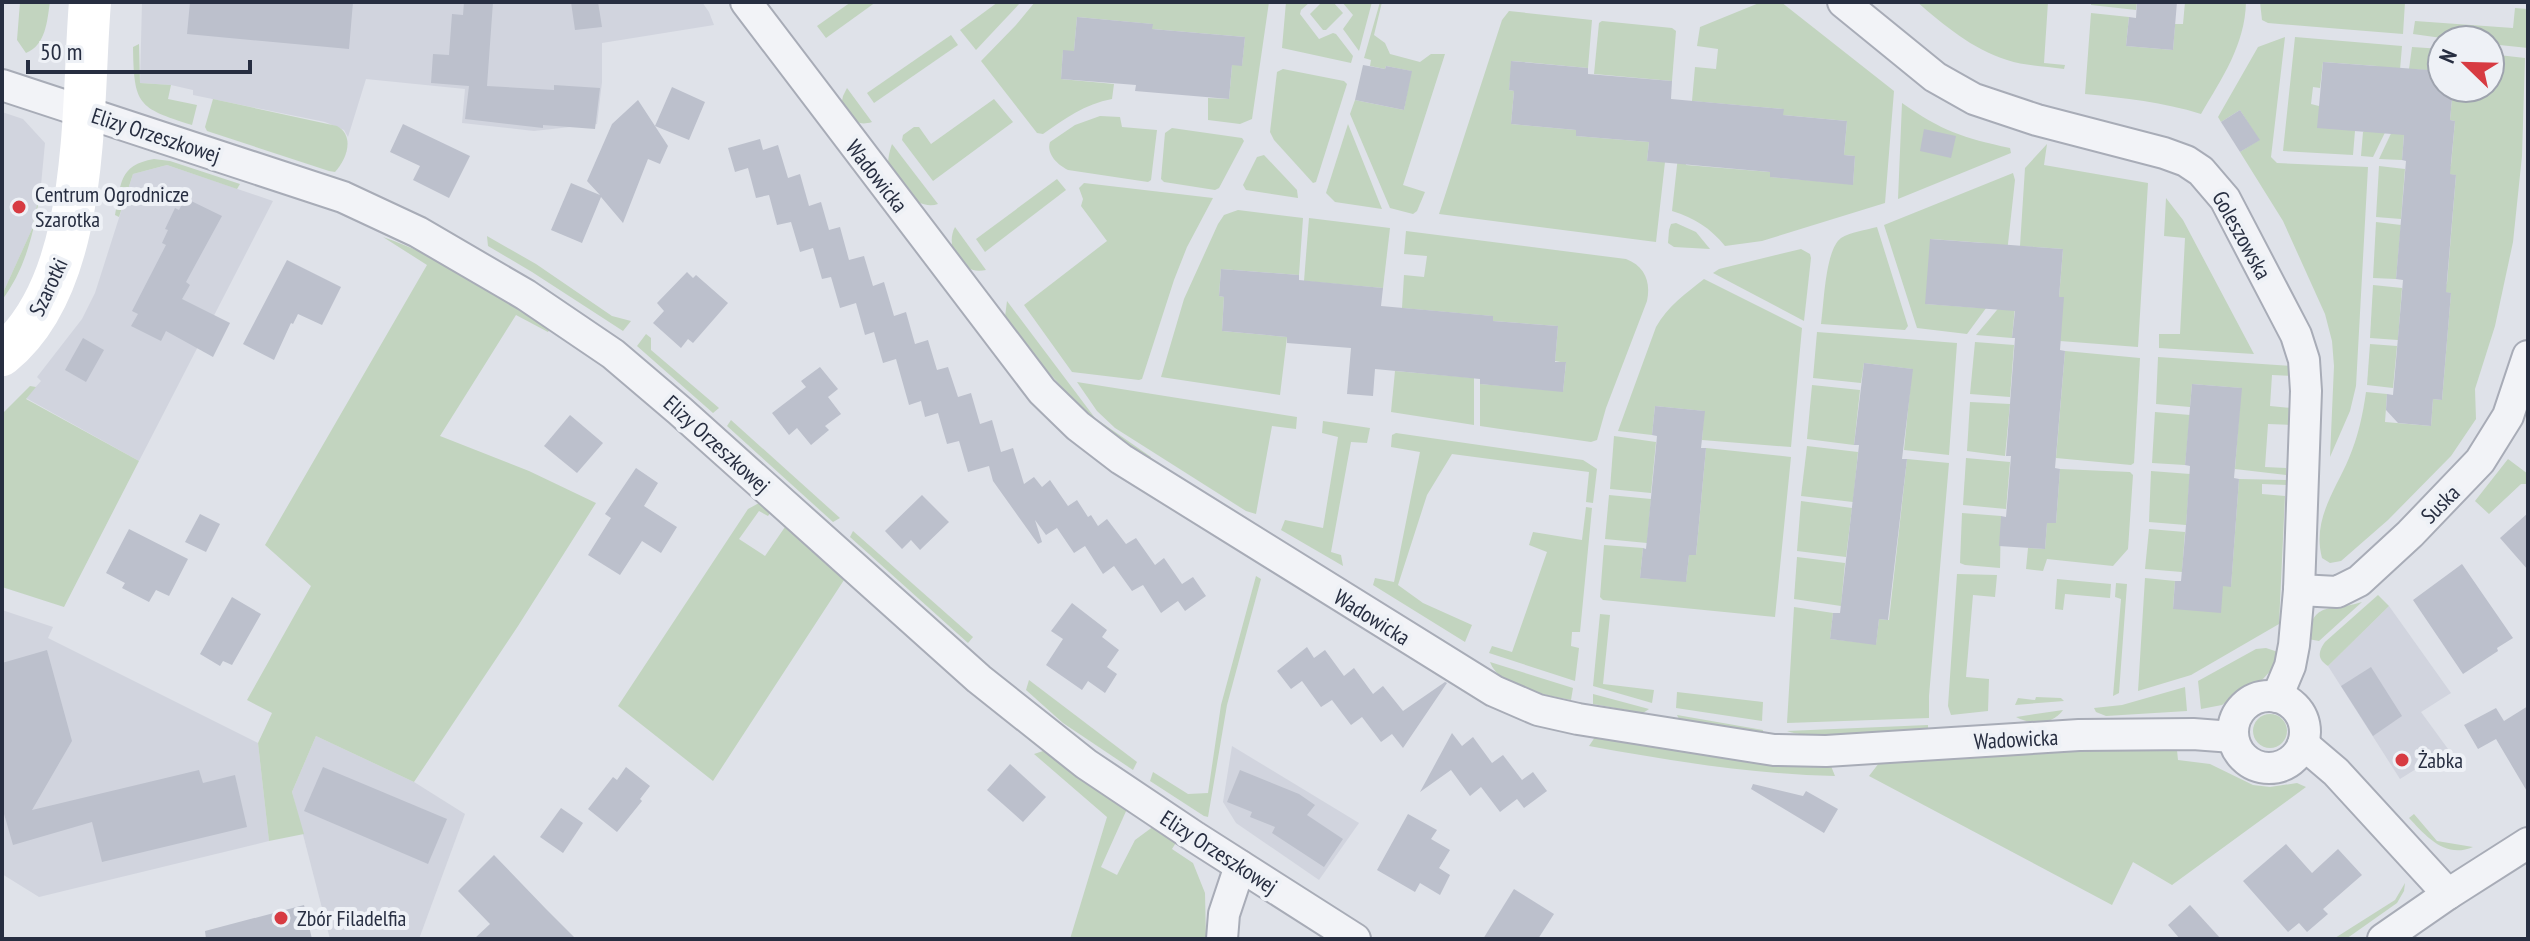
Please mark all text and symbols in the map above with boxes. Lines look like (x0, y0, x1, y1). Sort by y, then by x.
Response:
scale bar (28, 24, 250, 74)
north arrow (2426, 24, 2506, 104)
text: 50 m (40, 36, 82, 67)
text: N (2432, 45, 2463, 67)
street label: Elizy Orzeszkowej (88, 101, 224, 169)
street label: Wadowicka (840, 134, 914, 218)
place label: Centrum Ogrodnicze Szarotka (35, 180, 189, 233)
street label: Goleszowska (2206, 186, 2278, 284)
marker: Centrum Ogrodnicze Szarotka (10, 198, 28, 216)
street label: Szarotki (22, 253, 74, 321)
street label: Elizy Orzeszkowej (658, 389, 776, 499)
street label: Suska (2415, 479, 2465, 529)
street label: Wadowicka (1329, 583, 1415, 651)
street label: Wadowicka (1973, 723, 2059, 755)
place label: Żabka (2418, 746, 2463, 774)
marker: Żabka (2393, 751, 2411, 769)
street label: Elizy Orzeszkowej (1155, 804, 1283, 900)
place label: Zbór Filadelfia (297, 904, 406, 932)
marker: Zbór Filadelfia (272, 909, 290, 927)

